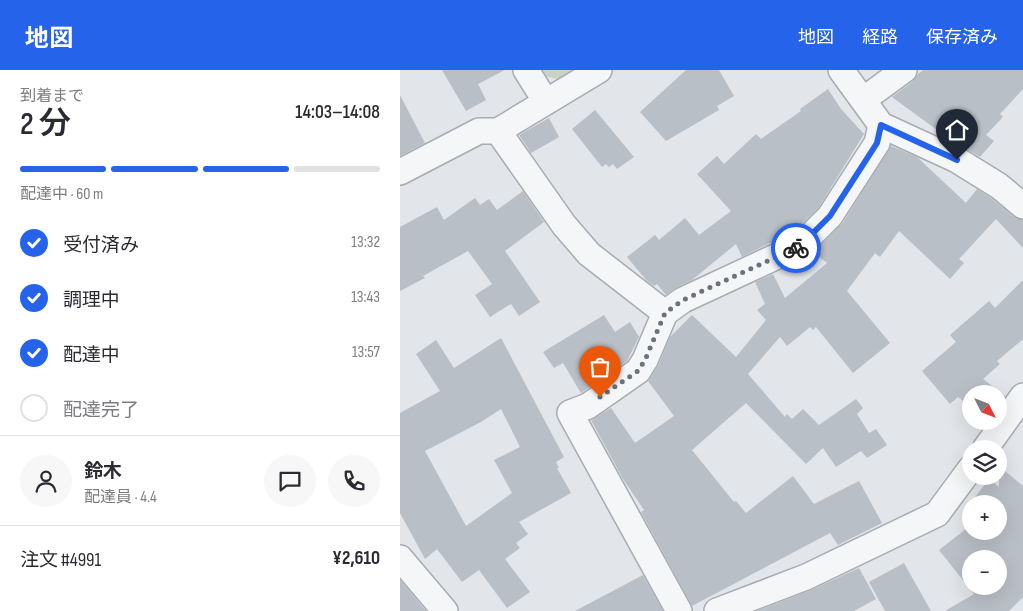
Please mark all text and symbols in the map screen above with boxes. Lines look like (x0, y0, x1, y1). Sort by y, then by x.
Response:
text: 地図 (25, 24, 73, 53)
text: 地図 (798, 27, 834, 48)
text: 経路 (862, 27, 898, 48)
text: 保存済み (926, 27, 998, 48)
text: 到着まで (20, 87, 84, 106)
text: 14:03–14:08 (295, 101, 380, 124)
text: 2 分 (20, 105, 71, 144)
pin (936, 109, 978, 160)
icon: home (943, 116, 971, 144)
text: 配達中 · 60 m (20, 185, 103, 204)
courier (771, 223, 821, 273)
icon: check (20, 229, 48, 257)
text: 13:32 (351, 233, 380, 252)
text: 受付済み (63, 234, 139, 257)
icon: bike (782, 234, 810, 262)
icon: check (20, 284, 48, 312)
text: 13:43 (351, 288, 380, 307)
text: 調理中 (63, 289, 120, 312)
icon: check (20, 339, 48, 367)
text: 13:57 (352, 343, 380, 362)
text: 配達中 (63, 344, 120, 367)
pin (579, 346, 621, 397)
icon: bag (586, 353, 614, 381)
north arrow (962, 385, 1008, 430)
map controls (962, 385, 1007, 595)
text: 配達完了 (63, 399, 139, 422)
button: layers (962, 440, 1007, 485)
button: person (20, 455, 72, 507)
button: chat (264, 455, 316, 507)
button: phone (328, 455, 380, 507)
text: 鈴木 (84, 460, 122, 483)
text: 配達員 · 4.4 (84, 488, 157, 507)
button: + (962, 495, 1007, 540)
text: ¥2,610 (332, 547, 380, 570)
text: 注文 #4991 (20, 549, 101, 572)
button: − (962, 550, 1007, 595)

